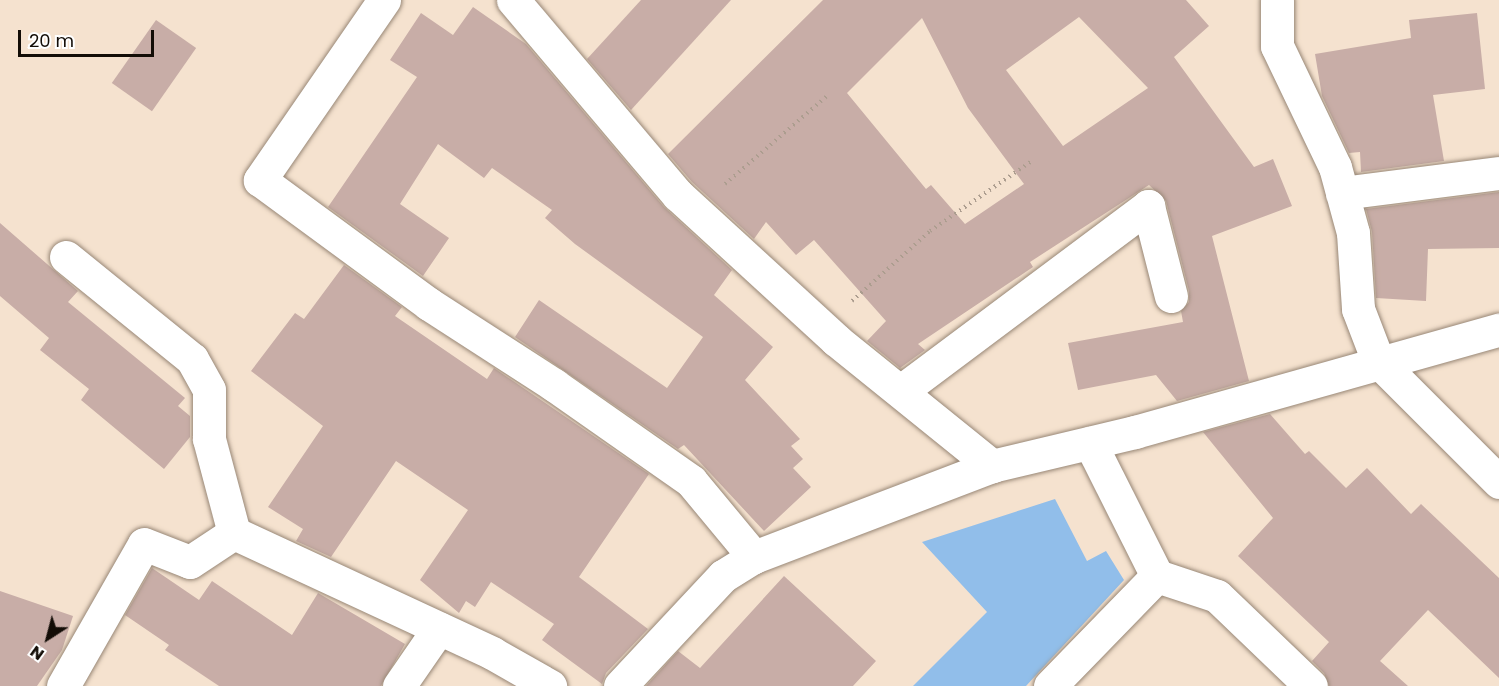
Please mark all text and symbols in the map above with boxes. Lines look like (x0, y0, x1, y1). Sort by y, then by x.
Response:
scale bar (21, 18, 158, 56)
text: 20 m (29, 28, 74, 53)
north arrow (18, 608, 78, 668)
text: N (25, 640, 49, 666)

